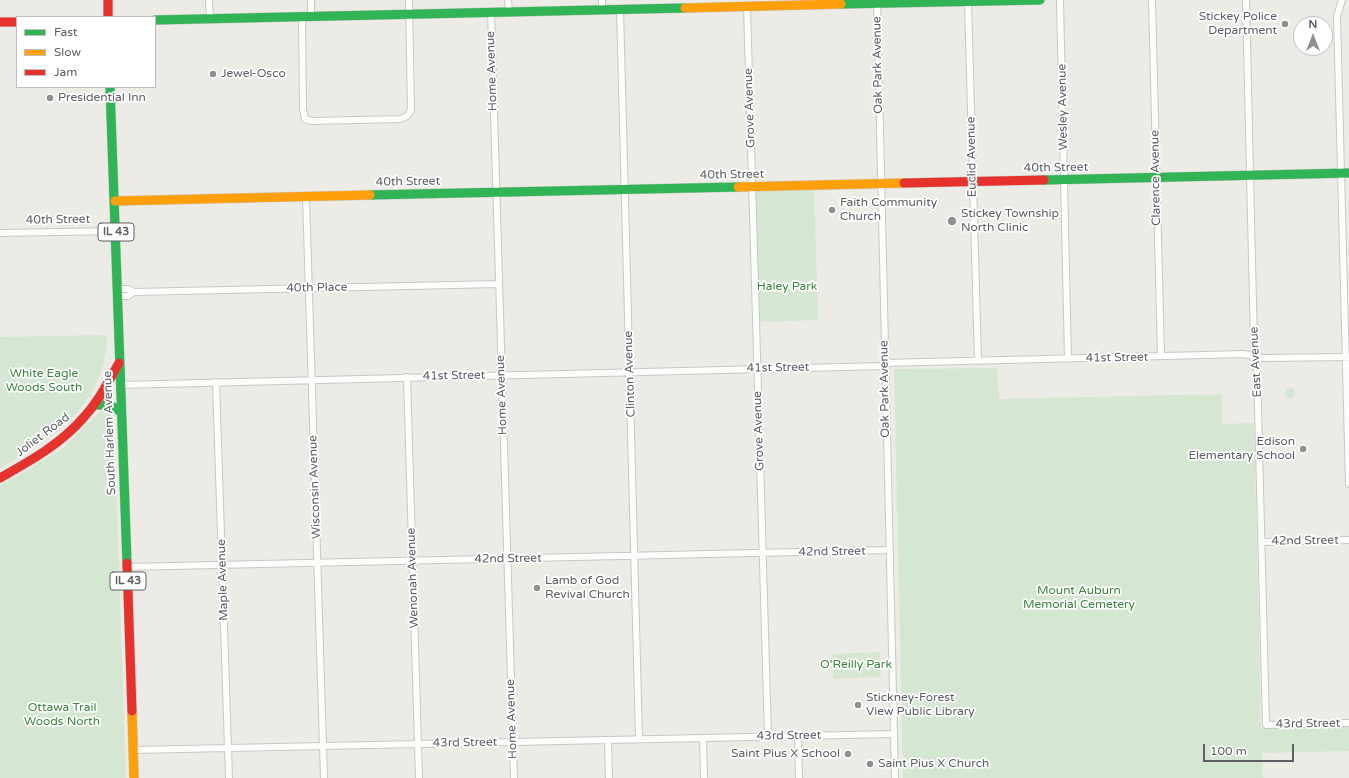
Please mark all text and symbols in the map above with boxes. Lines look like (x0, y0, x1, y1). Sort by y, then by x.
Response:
place label: Stickey Police Department (1199, 10, 1277, 38)
legend (16, 16, 156, 88)
street label: Oak Park Avenue (870, 16, 886, 114)
north arrow (1293, 16, 1333, 56)
text: N (1309, 18, 1317, 31)
marker: Stickey Police Department (1280, 19, 1290, 29)
text: Fast (54, 25, 77, 39)
street label: Home Avenue (483, 31, 501, 111)
text: Slow (54, 45, 81, 59)
street label: Wesley Avenue (1055, 64, 1071, 150)
text: Jam (54, 65, 77, 79)
place label: Jewel-Osco (221, 67, 286, 81)
street label: Grove Avenue (741, 68, 759, 148)
marker: Jewel-Osco (208, 69, 218, 79)
place label: Presidential Inn (58, 91, 146, 105)
marker: Presidential Inn (45, 93, 55, 103)
street label: Euclid Avenue (964, 116, 980, 198)
street label: Clarence Avenue (1148, 130, 1164, 226)
street label: 40th Street (1024, 160, 1088, 176)
street label: 40th Street (700, 167, 764, 183)
street label: 40th Street (376, 174, 440, 190)
place label: Faith Community Church (840, 196, 937, 224)
marker: Faith Community Church (827, 205, 837, 215)
place label: Stickey Township North Clinic (961, 207, 1059, 235)
street label: 40th Street (26, 212, 90, 228)
marker: Stickey Township North Clinic (946, 215, 958, 227)
road number: IL 43 (98, 223, 134, 241)
street label: 40th Place (286, 280, 348, 296)
park label: Haley Park (757, 280, 817, 294)
street label: East Avenue (1247, 326, 1265, 398)
street label: Clinton Avenue (621, 330, 639, 418)
street label: Oak Park Avenue (877, 340, 893, 438)
street label: 41st Street (1085, 350, 1149, 366)
street label: Home Avenue (493, 355, 511, 435)
street label: 41st Street (746, 360, 810, 376)
park label: White Eagle Woods South (6, 367, 82, 395)
street label: 41st Street (422, 368, 486, 384)
street label: South Harlem Avenue (101, 371, 119, 495)
street label: Grove Avenue (750, 391, 768, 471)
street label: Joliet Road (13, 410, 73, 460)
street label: Wisconsin Avenue (306, 435, 324, 539)
place label: Edison Elementary School (1188, 435, 1295, 463)
marker: Edison Elementary School (1298, 444, 1308, 454)
street label: Wenonah Avenue (404, 528, 422, 628)
street label: 42nd Street (1271, 533, 1339, 549)
street label: Maple Avenue (214, 539, 232, 621)
street label: 42nd Street (798, 544, 866, 560)
street label: 42nd Street (474, 551, 542, 567)
road number: IL 43 (110, 572, 146, 590)
place label: Lamb of God Revival Church (545, 574, 630, 602)
marker: Lamb of God Revival Church (532, 583, 542, 593)
park label: Mount Auburn Memorial Cemetery (1023, 584, 1135, 612)
park label: O'Reilly Park (820, 658, 892, 672)
street label: Home Avenue (503, 679, 521, 759)
place label: Stickney-Forest View Public Library (866, 691, 975, 719)
marker: Stickney-Forest View Public Library (853, 700, 863, 710)
park label: Ottawa Trail Woods North (24, 701, 100, 729)
street label: 43rd Street (1276, 716, 1340, 732)
street label: 43rd Street (757, 728, 821, 744)
street label: 43rd Street (433, 735, 497, 751)
scale bar (1205, 736, 1296, 762)
text: 100 m (1210, 744, 1247, 758)
place label: Saint Pius X School (731, 747, 840, 761)
marker: Saint Pius X School (843, 749, 853, 759)
place label: Saint Pius X Church (878, 757, 989, 771)
marker: Saint Pius X Church (865, 759, 875, 769)

